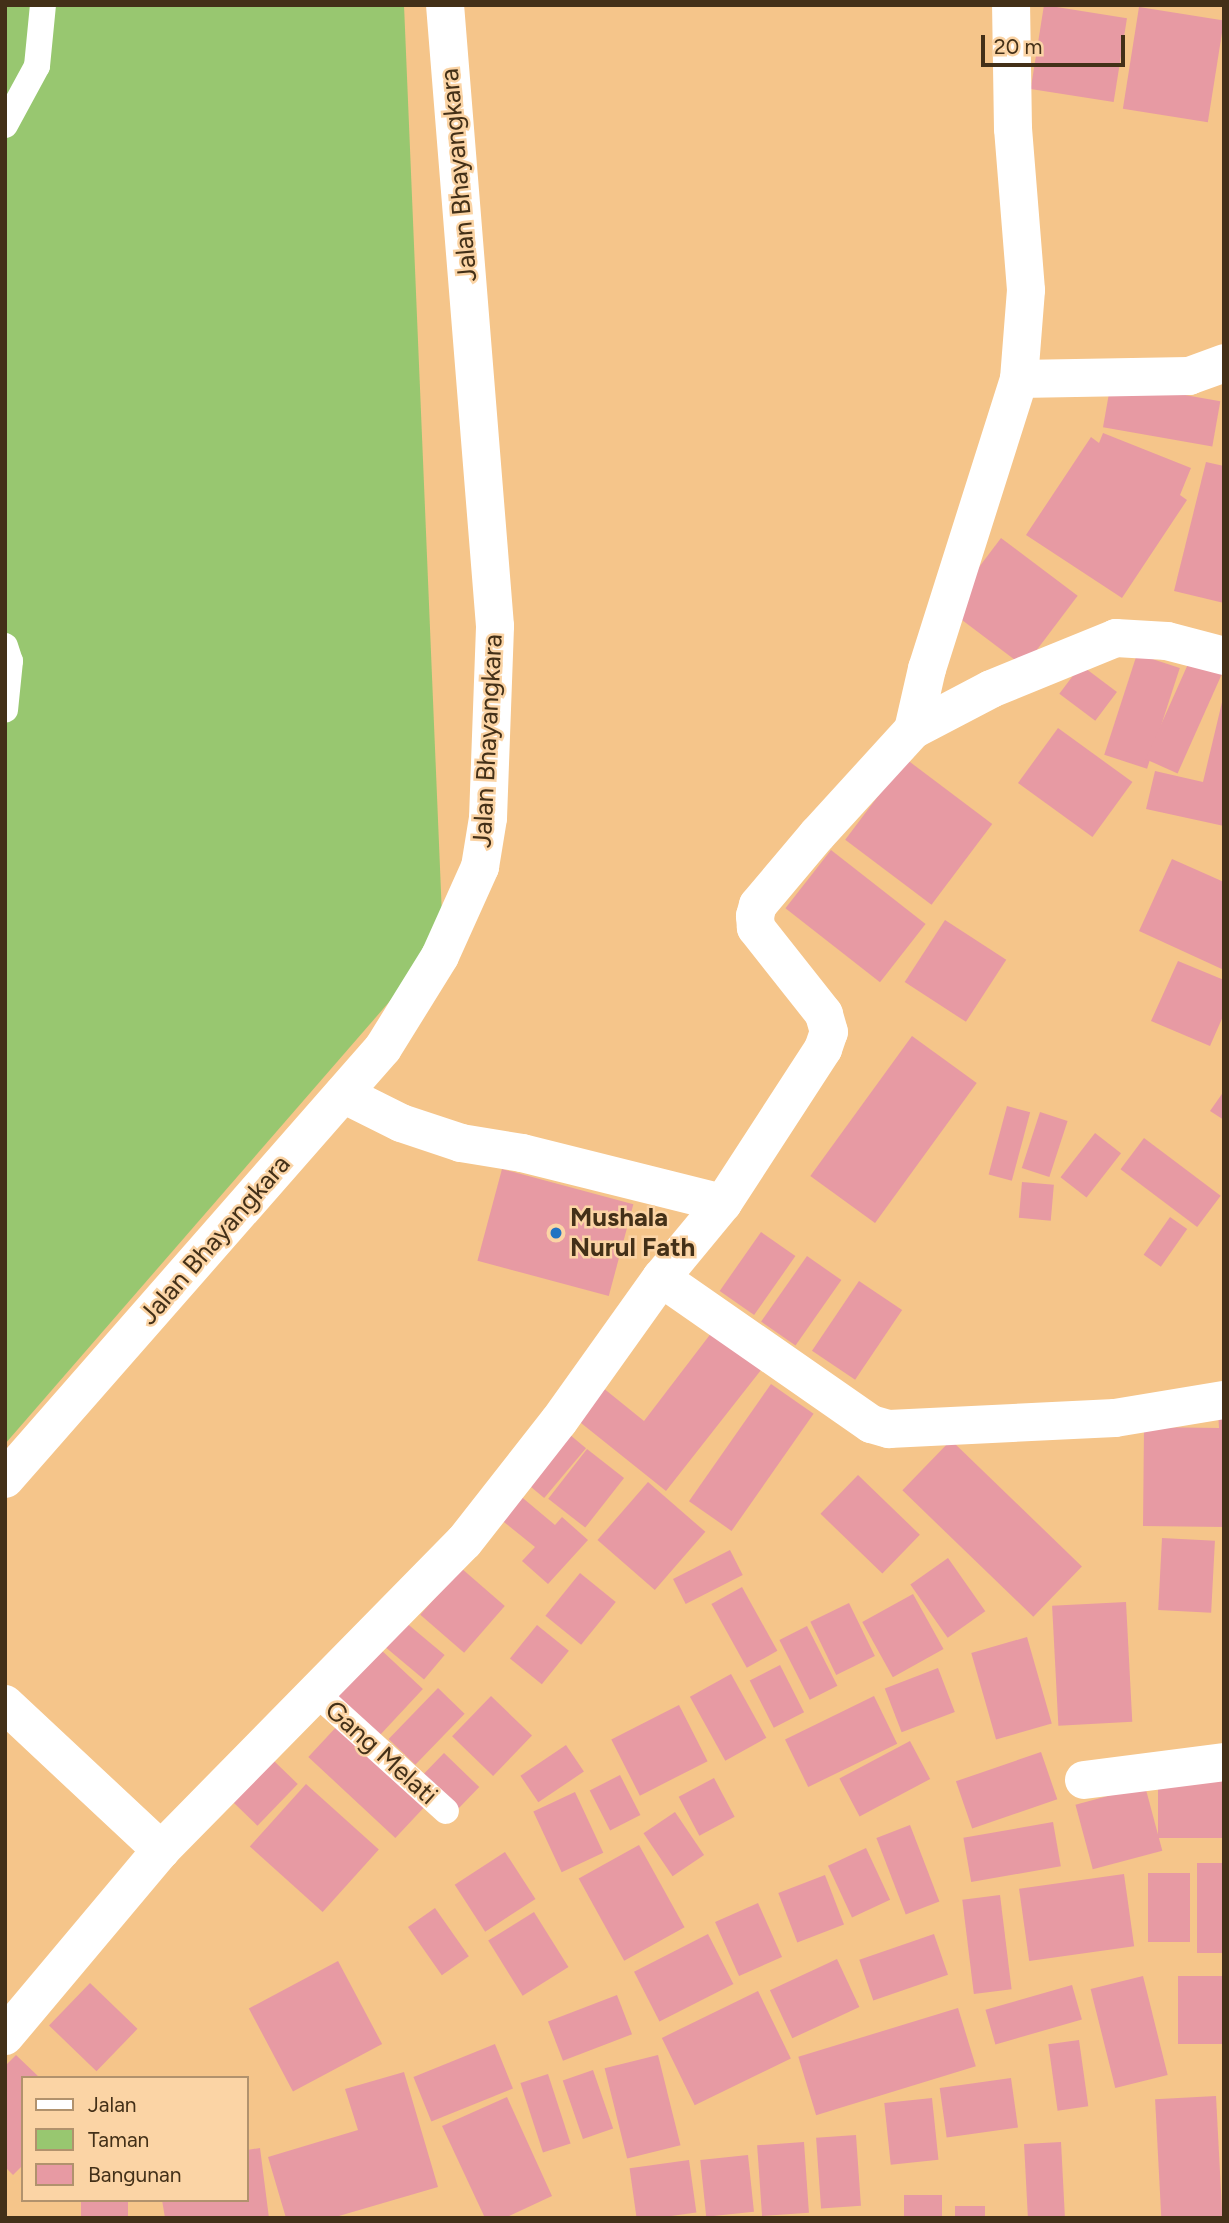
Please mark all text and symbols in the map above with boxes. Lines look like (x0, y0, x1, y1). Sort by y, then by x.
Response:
scale bar (984, 21, 1128, 65)
text: 20 m (994, 34, 1042, 59)
street label: Jalan Bhayangkara (434, 67, 484, 283)
street label: Jalan Bhayangkara (467, 633, 509, 849)
street label: Jalan Bhayangkara (133, 1149, 297, 1331)
place label: Mushala Nurul Fath (570, 1202, 695, 1264)
marker: Mushala Nurul Fath (548, 1225, 564, 1241)
street label: Gang Melati (318, 1694, 444, 1812)
legend (21, 2076, 248, 2202)
text: Jalan (88, 2092, 137, 2117)
text: Taman (88, 2127, 149, 2152)
text: Bangunan (88, 2162, 181, 2187)

